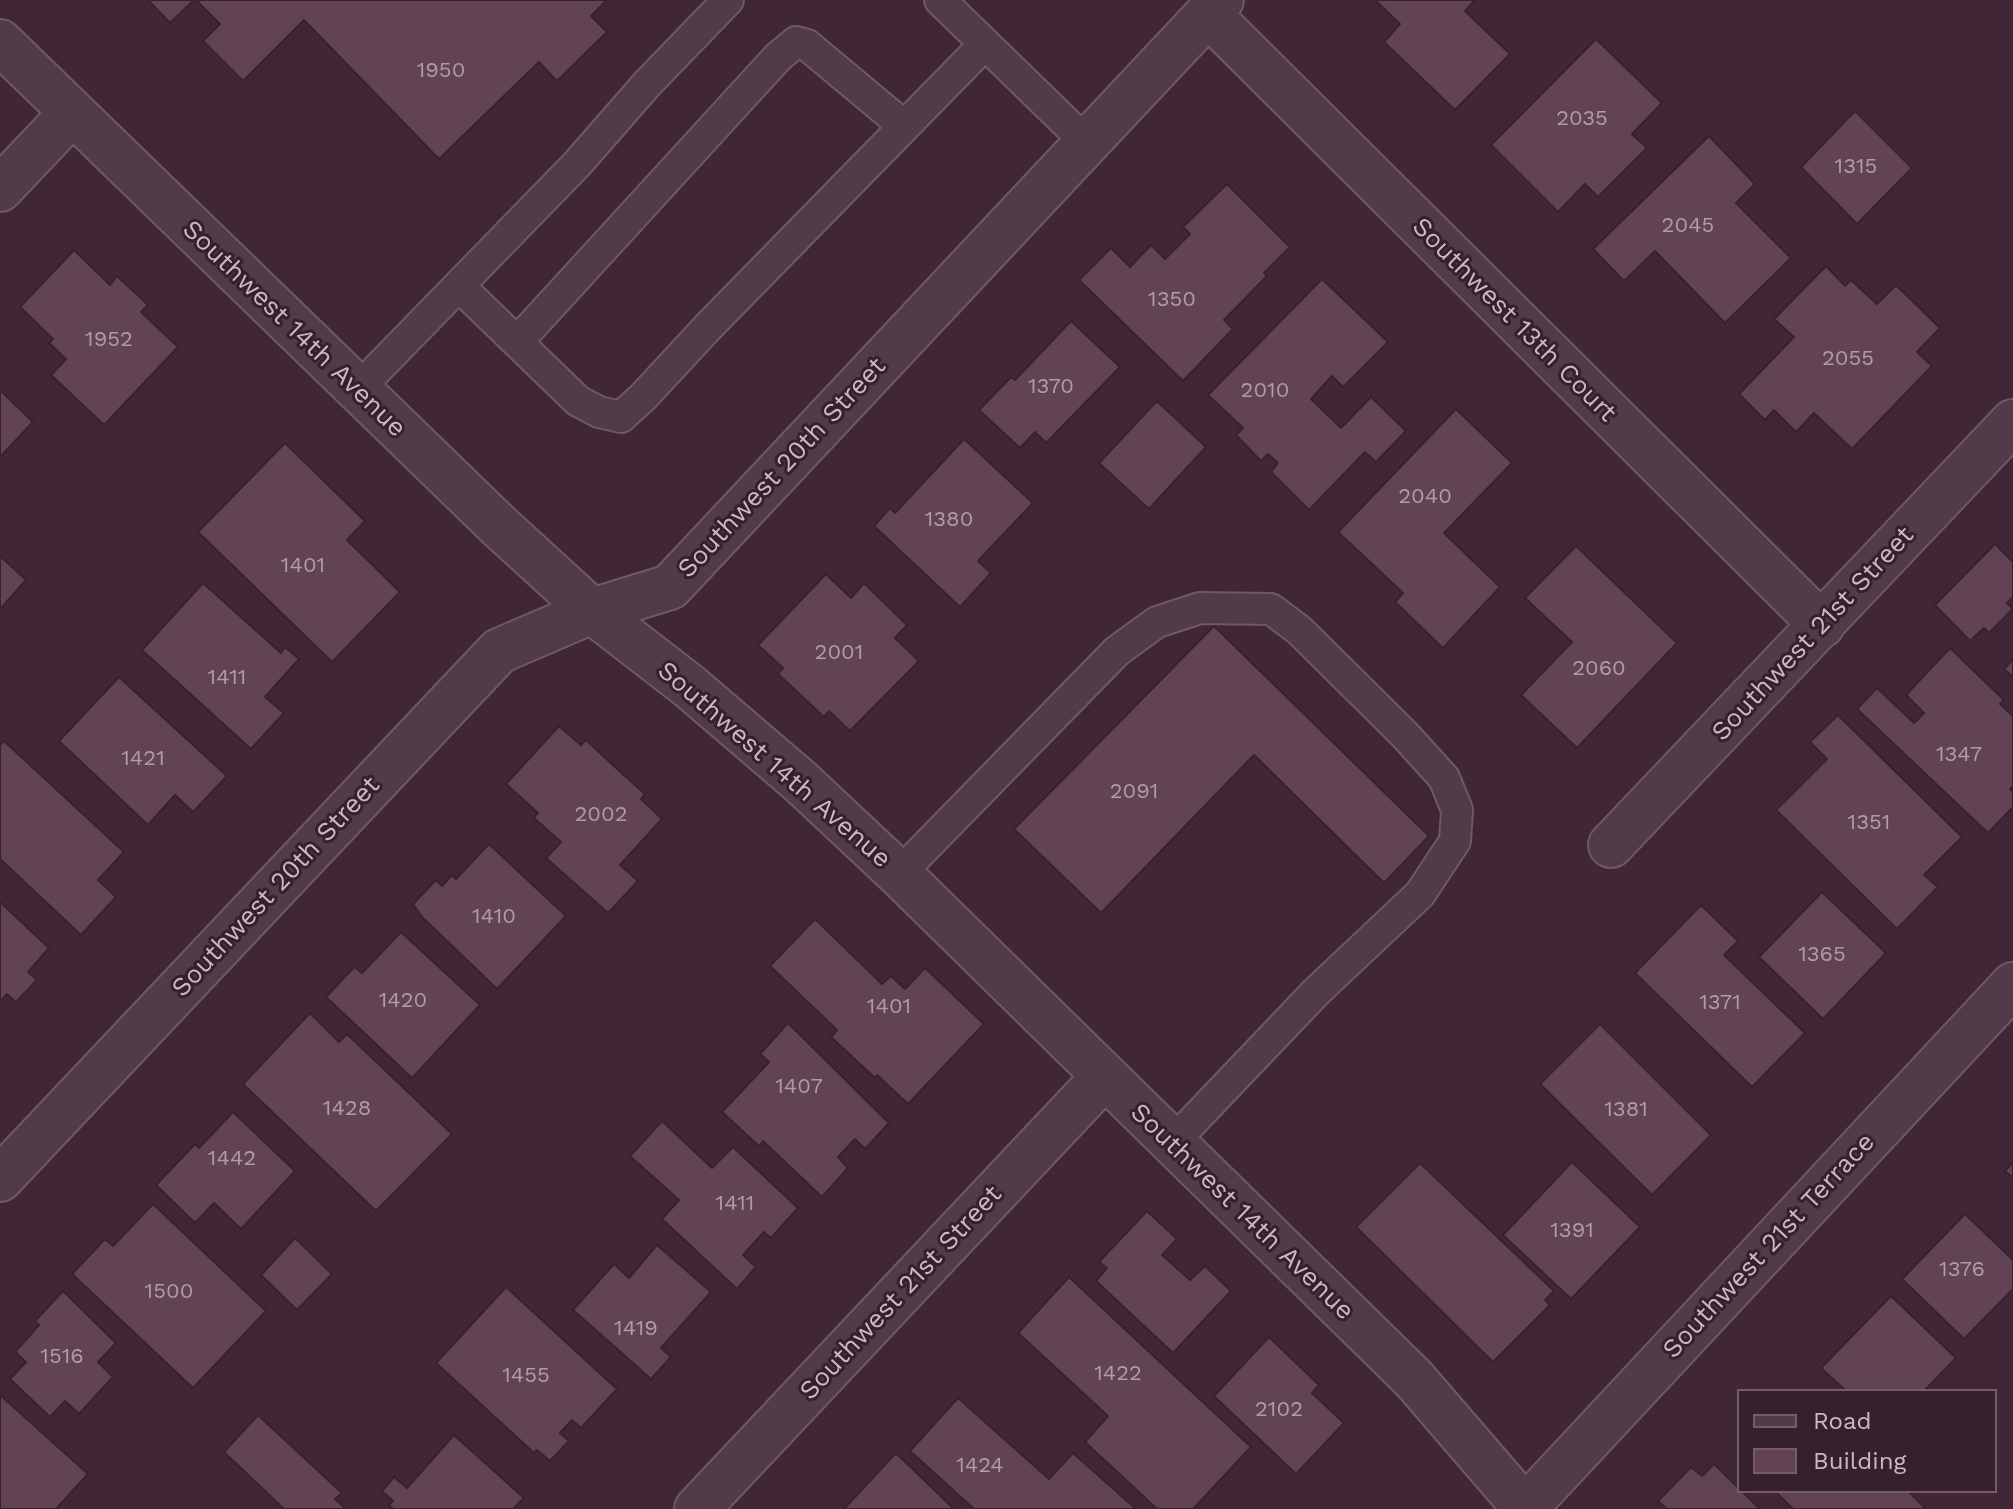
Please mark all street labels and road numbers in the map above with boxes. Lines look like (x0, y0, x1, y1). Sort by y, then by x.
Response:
street label: Southwest 13th Court (1405, 211, 1623, 429)
street label: Southwest 14th Avenue (176, 214, 412, 444)
street label: Southwest 20th Street (672, 351, 892, 585)
street label: Southwest 21st Street (1705, 520, 1921, 748)
street label: Southwest 14th Avenue (651, 655, 897, 875)
street label: Southwest 20th Street (166, 770, 386, 1004)
street label: Southwest 14th Avenue (1124, 1097, 1360, 1327)
street label: Southwest 21st Terrace (1656, 1127, 1882, 1365)
street label: Southwest 21st Street (793, 1179, 1009, 1407)

